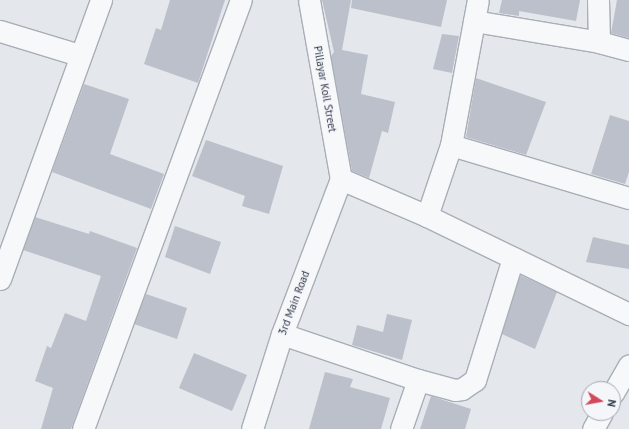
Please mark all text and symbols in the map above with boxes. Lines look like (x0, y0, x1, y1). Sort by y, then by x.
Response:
street label: Pillayar Koil Street (311, 45, 339, 133)
street label: 3rd Main Road (276, 269, 312, 337)
north arrow (581, 381, 621, 421)
text: N (604, 398, 619, 408)

